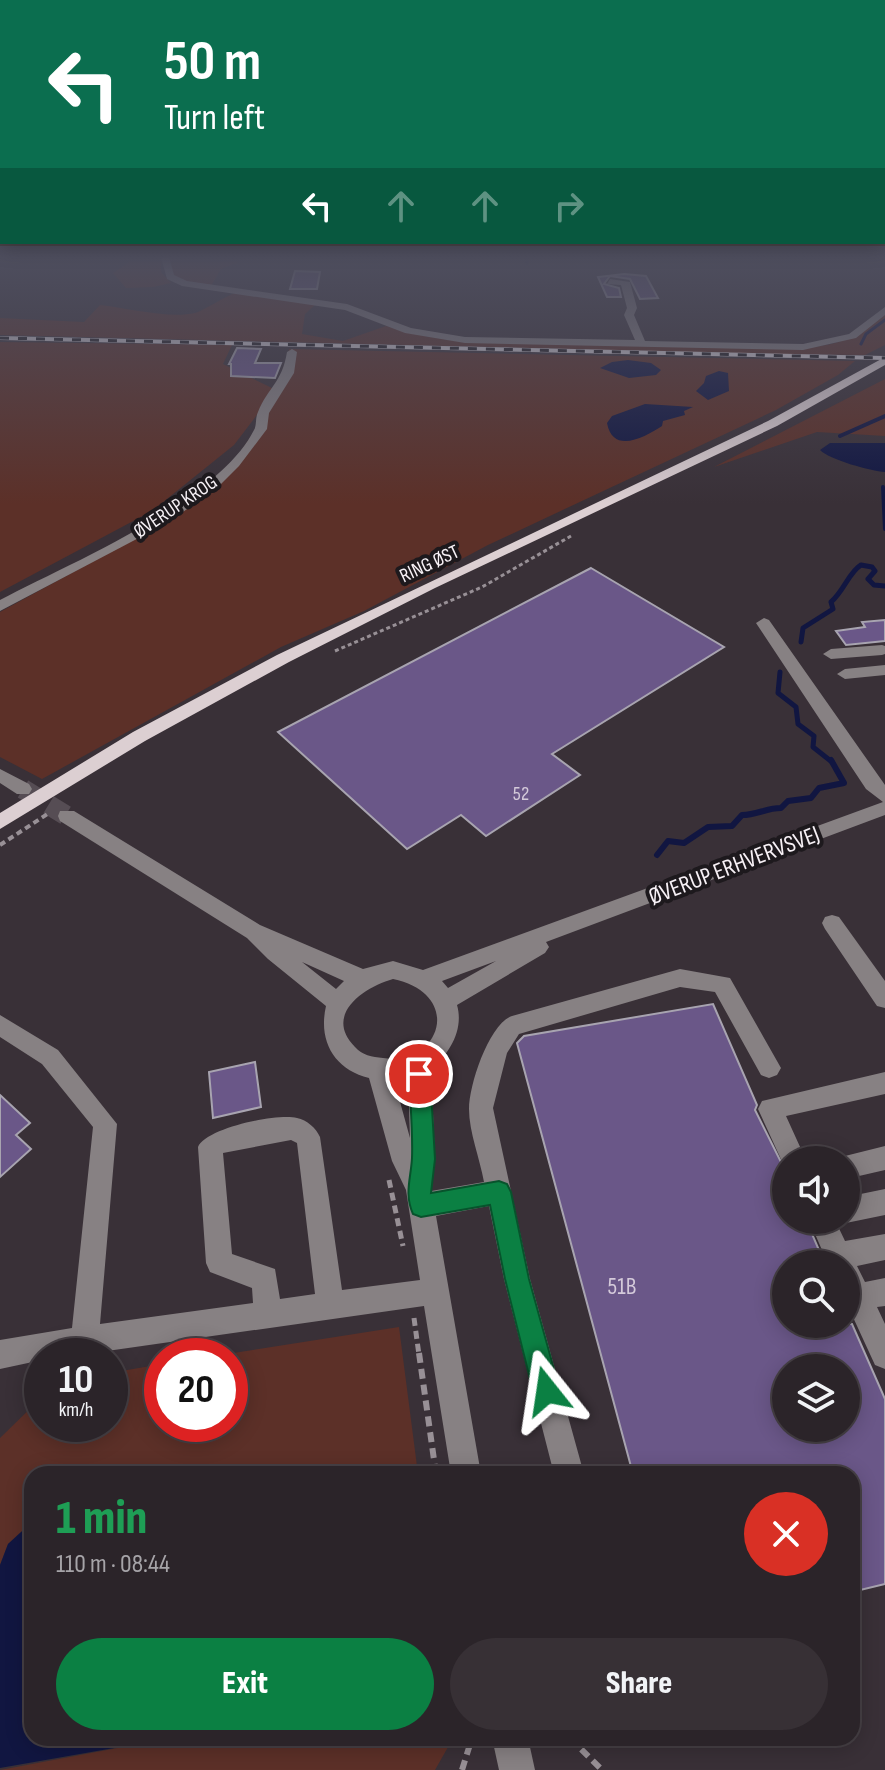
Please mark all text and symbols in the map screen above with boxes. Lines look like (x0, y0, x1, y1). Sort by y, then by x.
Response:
text: 50 m (164, 29, 261, 96)
icon: left (32, 32, 136, 136)
text: Turn left (164, 97, 265, 140)
icon: left (295, 184, 339, 228)
icon: ahead (379, 184, 423, 228)
icon: ahead (463, 184, 507, 228)
icon: right (547, 184, 591, 228)
street label: ØVERUP KROG (129, 470, 222, 543)
street label: RING ØST (396, 540, 463, 588)
house number: 52 (513, 782, 529, 806)
street label: ØVERUP ERHVERVSVEJ (645, 820, 824, 911)
pin (385, 1040, 453, 1108)
icon: arrive (397, 1052, 441, 1096)
map controls (772, 1146, 860, 1442)
button: sound (772, 1146, 860, 1234)
button: search (772, 1250, 860, 1338)
house number: 51B (608, 1272, 636, 1301)
speed limit sign: 20 (144, 1338, 248, 1442)
position arrow (505, 1349, 589, 1433)
button: layers (772, 1354, 860, 1442)
text: 10 (59, 1356, 93, 1404)
text: km/h (59, 1398, 93, 1422)
text: 1 min (56, 1490, 147, 1547)
button: close (744, 1492, 828, 1576)
text: 110 m · 08:44 (56, 1549, 170, 1580)
button: Exit (56, 1638, 434, 1730)
button: Share (450, 1638, 828, 1730)

